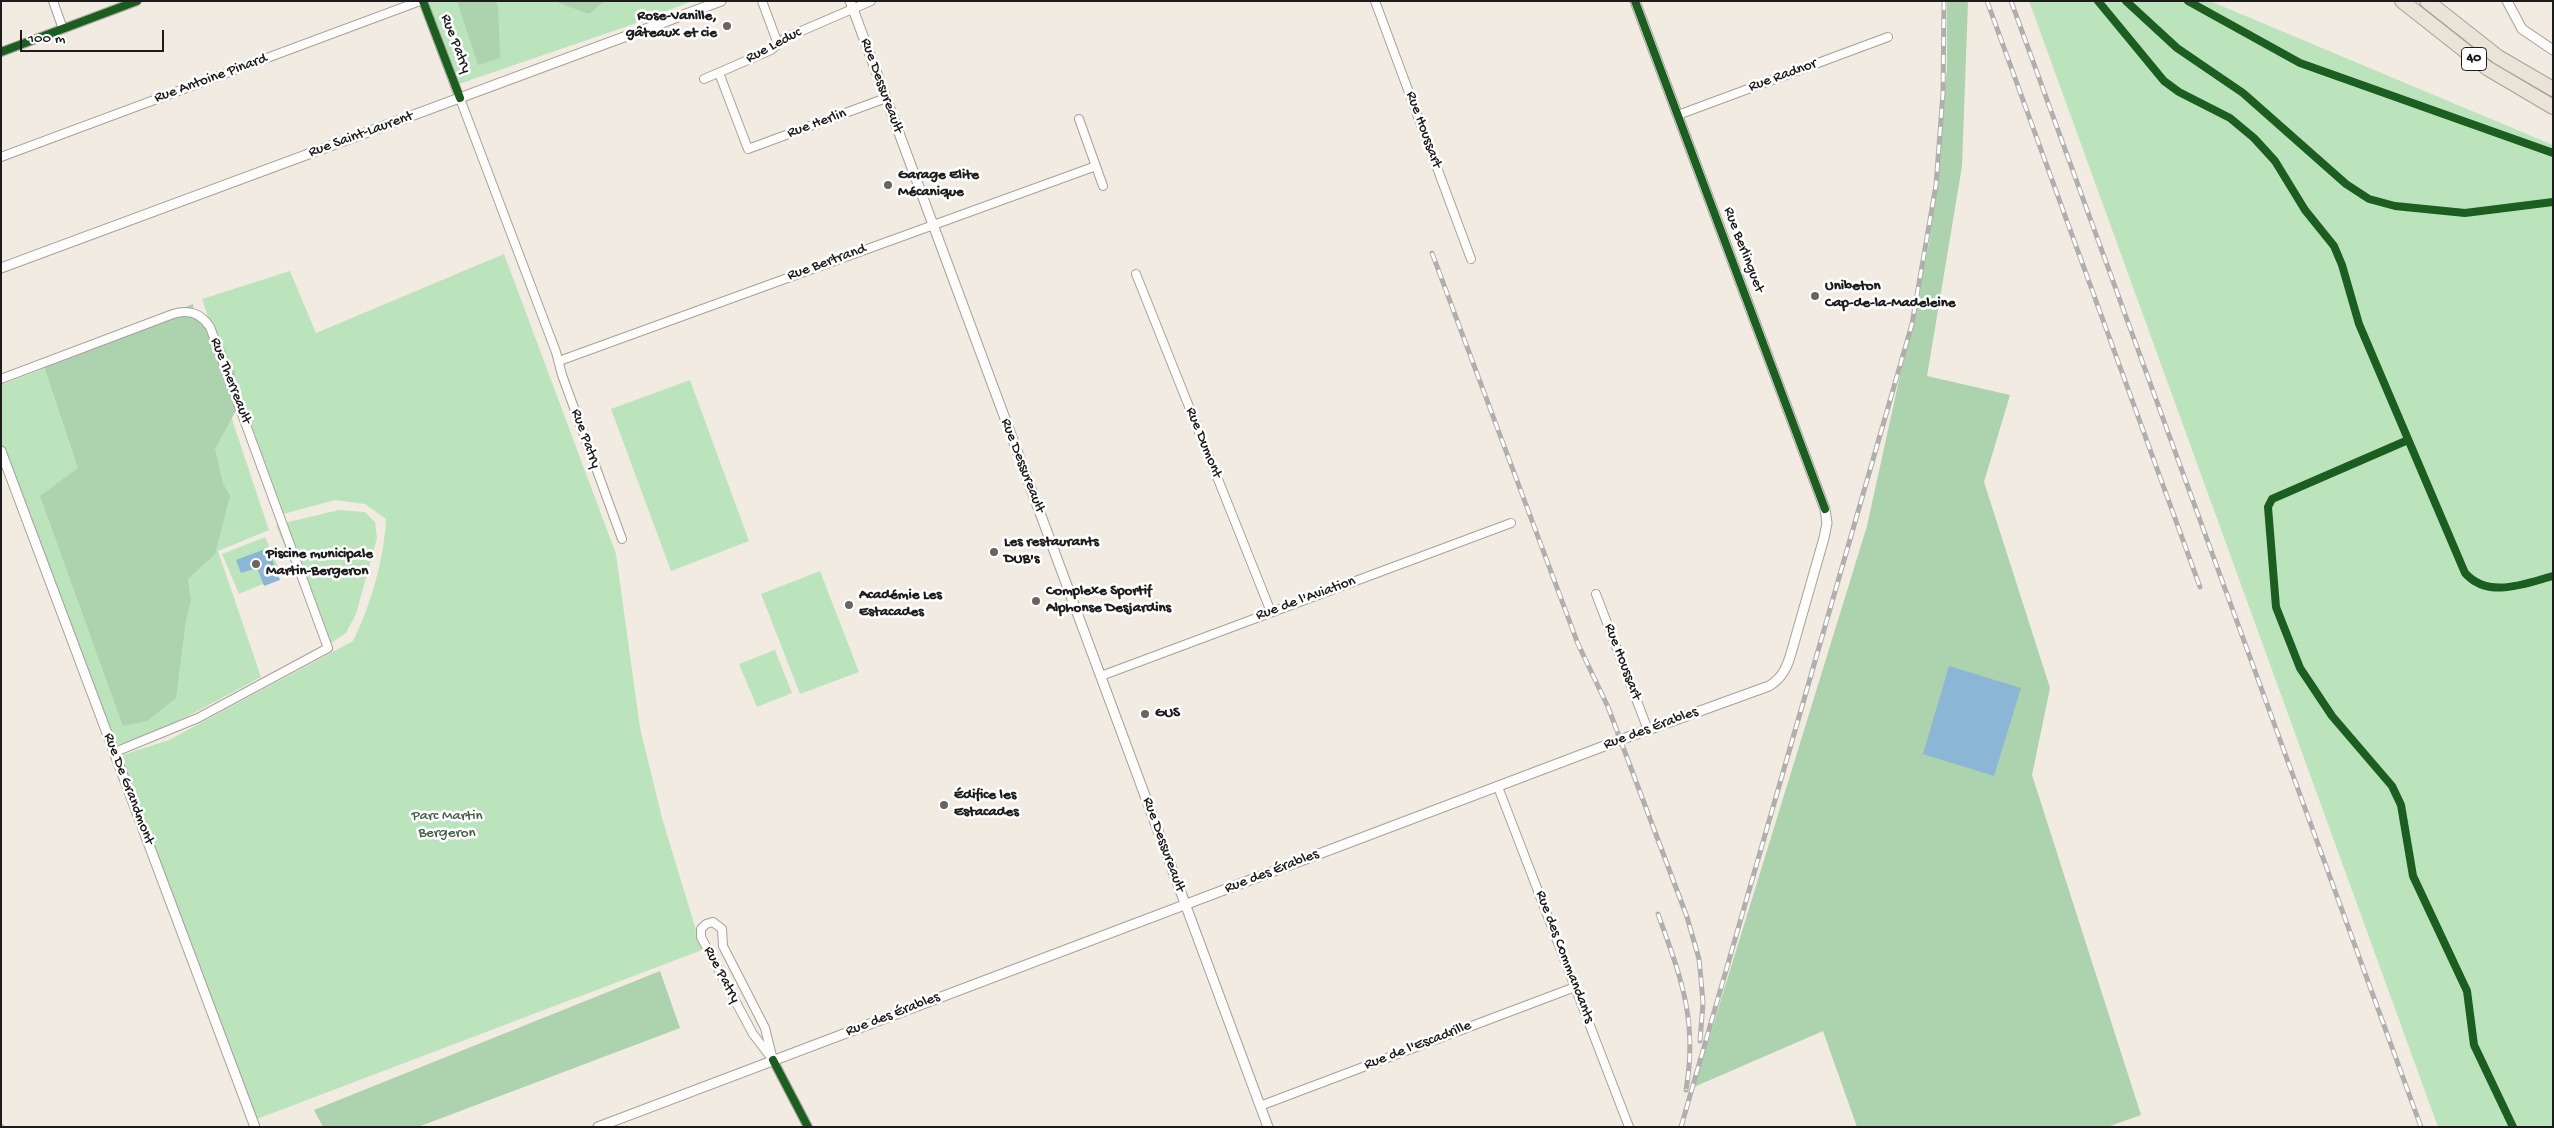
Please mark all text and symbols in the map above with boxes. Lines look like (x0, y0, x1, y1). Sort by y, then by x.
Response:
place label: Rose-Vanille, gâteaux et cie (626, 8, 717, 43)
street label: Rue Patry (436, 12, 474, 76)
scale bar (22, 20, 166, 52)
marker: Rose-Vanille, gâteaux et cie (721, 20, 733, 32)
street label: Rue Leduc (743, 24, 805, 68)
text: 100 m (28, 30, 65, 48)
street label: Rue Dessureault (856, 36, 906, 136)
road number: 40 (2462, 48, 2486, 70)
street label: Rue Antoine Pinard (152, 50, 270, 108)
street label: Rue Radnor (1746, 55, 1820, 97)
street label: Rue Houssart (1401, 89, 1445, 171)
street label: Rue Herlin (785, 105, 849, 143)
street label: Rue Saint-Laurent (306, 108, 416, 162)
place label: Garage Elite Mécanique (898, 167, 979, 202)
marker: Garage Elite Mécanique (882, 179, 894, 191)
street label: Rue Berlinguet (1718, 205, 1768, 295)
street label: Rue Bertrand (785, 240, 869, 286)
place label: Unibeton Cap-de-la-Madeleine (1825, 278, 1956, 313)
marker: Unibeton Cap-de-la-Madeleine (1809, 290, 1821, 302)
street label: Rue Therreault (205, 335, 255, 427)
street label: Rue Dumont (1181, 405, 1225, 481)
street label: Rue Patry (566, 407, 604, 471)
street label: Rue Dessureault (996, 416, 1048, 516)
place label: Les restaurants DUB's (1004, 534, 1099, 569)
place label: Piscine municipale Martin-Bergeron (266, 546, 373, 581)
marker: Les restaurants DUB's (988, 546, 1000, 558)
marker: Piscine municipale Martin-Bergeron (250, 558, 262, 570)
street label: Rue de l'Aviation (1254, 573, 1358, 625)
place label: Complexe Sportif Alphonse Desjardins (1046, 583, 1171, 618)
place label: Académie Les Estacades (859, 587, 942, 622)
marker: Complexe Sportif Alphonse Desjardins (1030, 595, 1042, 607)
marker: Académie Les Estacades (843, 599, 855, 611)
street label: Rue Houssart (1599, 621, 1645, 703)
street label: Rue des Érables (1601, 704, 1701, 754)
place label: GUS (1155, 705, 1180, 723)
marker: GUS (1139, 708, 1151, 720)
street label: Rue De Grandmont (98, 731, 158, 847)
place label: Édifice les Estacades (954, 787, 1019, 822)
street label: Rue Dessureault (1138, 795, 1188, 895)
marker: Édifice les Estacades (938, 799, 950, 811)
park label: Parc Martin Bergeron (411, 808, 483, 843)
street label: Rue des Érables (1222, 846, 1322, 898)
street label: Rue des Commandants (1530, 888, 1598, 1026)
street label: Rue Patry (699, 944, 743, 1006)
street label: Rue des Érables (843, 989, 943, 1041)
street label: Rue de l'Escadrille (1362, 1017, 1474, 1075)

